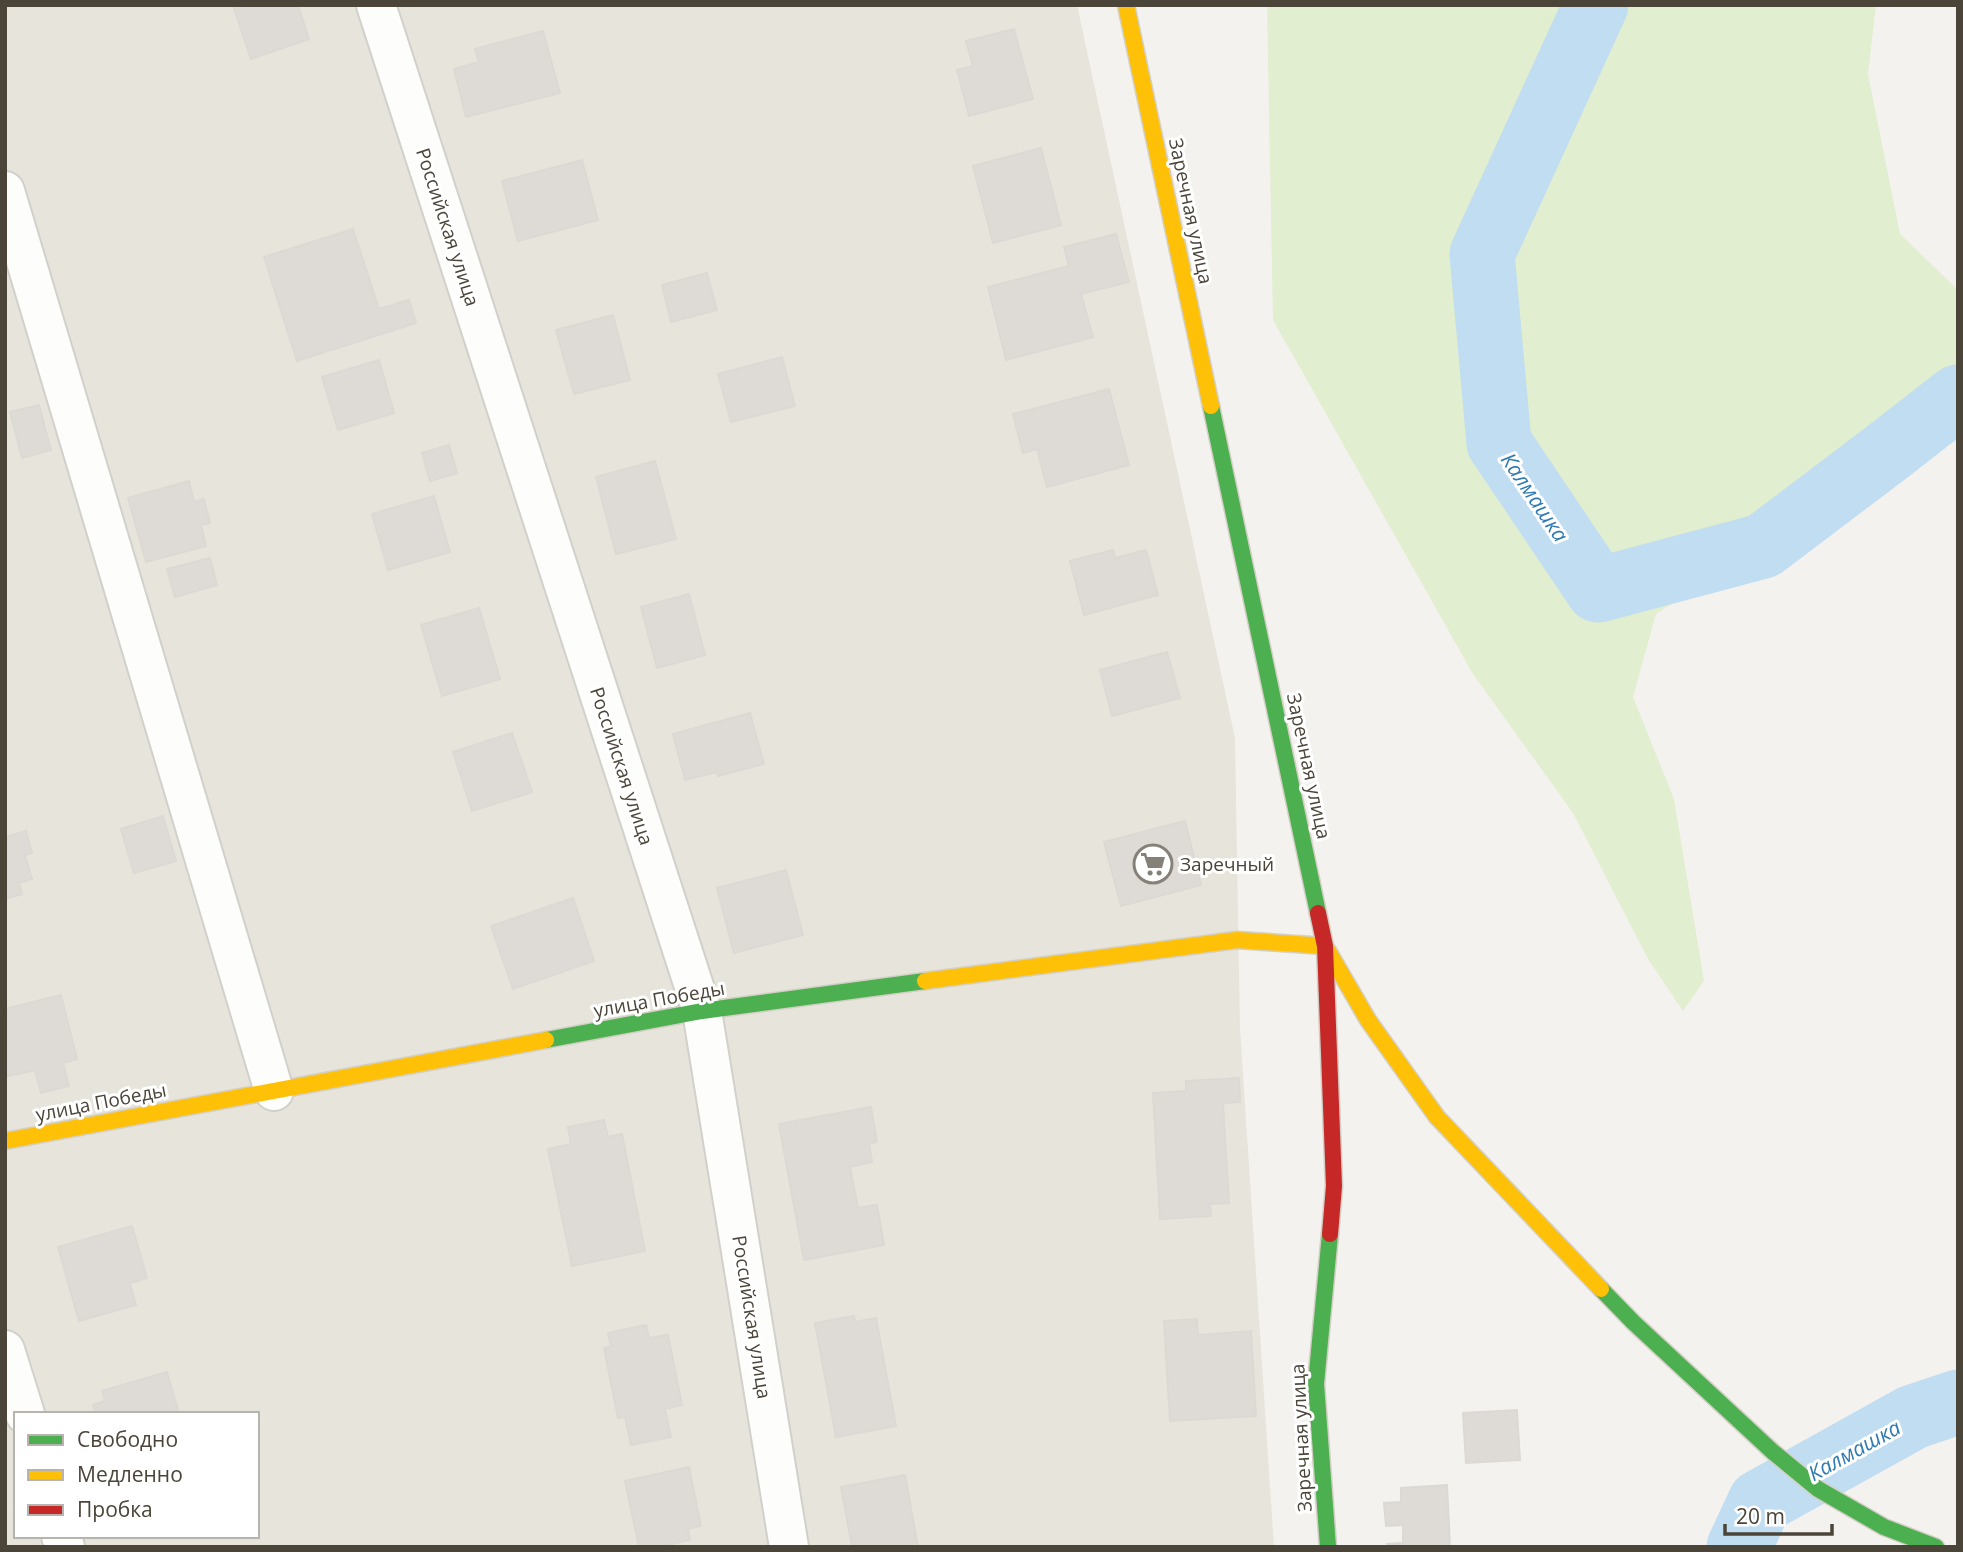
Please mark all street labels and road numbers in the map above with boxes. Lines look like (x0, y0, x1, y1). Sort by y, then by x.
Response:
street label: Заречная улица (1163, 136, 1219, 286)
street label: Российская улица (410, 144, 486, 310)
street label: Российская улица (584, 683, 660, 849)
street label: Заречная улица (1281, 691, 1337, 841)
street label: улица Победы (591, 975, 727, 1023)
street label: улица Победы (33, 1077, 169, 1127)
street label: Российская улица (726, 1233, 778, 1401)
street label: Заречная улица (1284, 1363, 1318, 1513)

